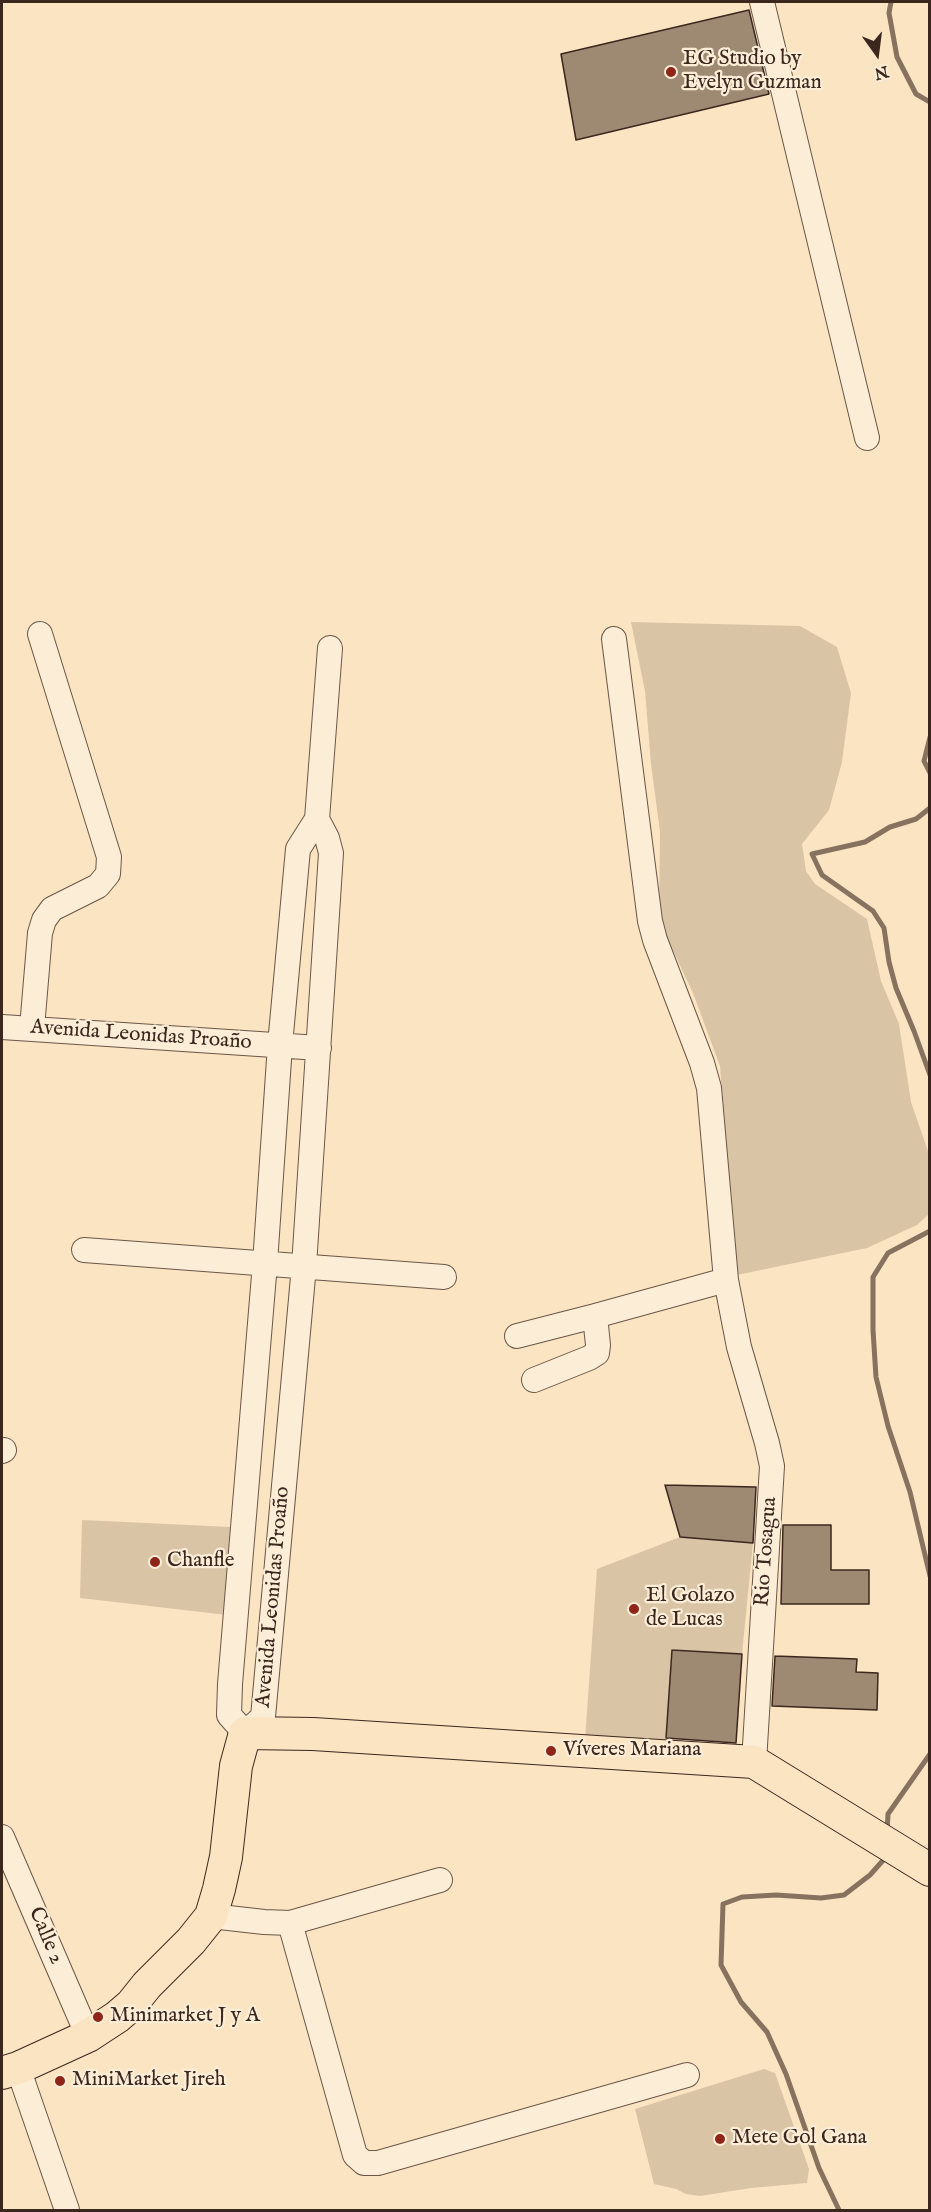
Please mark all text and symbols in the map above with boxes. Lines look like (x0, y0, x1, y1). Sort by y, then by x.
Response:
north arrow (847, 24, 907, 84)
place label: EG Studio by Evelyn Guzman (683, 47, 822, 97)
text: N (872, 60, 890, 83)
marker: EG Studio by Evelyn Guzman (664, 65, 678, 79)
street label: Avenida Leonidas Proaño (29, 1016, 253, 1056)
street label: Avenida Leonidas Proaño (252, 1485, 296, 1709)
street label: Rio Tosagua (751, 1496, 783, 1608)
place label: Chanfle (167, 1549, 234, 1575)
marker: Chanfle (148, 1555, 162, 1569)
place label: El Golazo de Lucas (646, 1584, 735, 1634)
marker: El Golazo de Lucas (627, 1602, 641, 1616)
place label: Víveres Mariana (563, 1738, 701, 1764)
marker: Víveres Mariana (544, 1744, 558, 1758)
street label: Calle 2 (22, 1904, 68, 1968)
place label: Minimarket J y A (110, 2004, 260, 2030)
marker: Minimarket J y A (91, 2010, 105, 2024)
place label: MiniMarket Jireh (72, 2068, 226, 2094)
marker: MiniMarket Jireh (53, 2074, 67, 2088)
place label: Mete Gol Gana (732, 2126, 867, 2152)
marker: Mete Gol Gana (713, 2132, 727, 2146)

